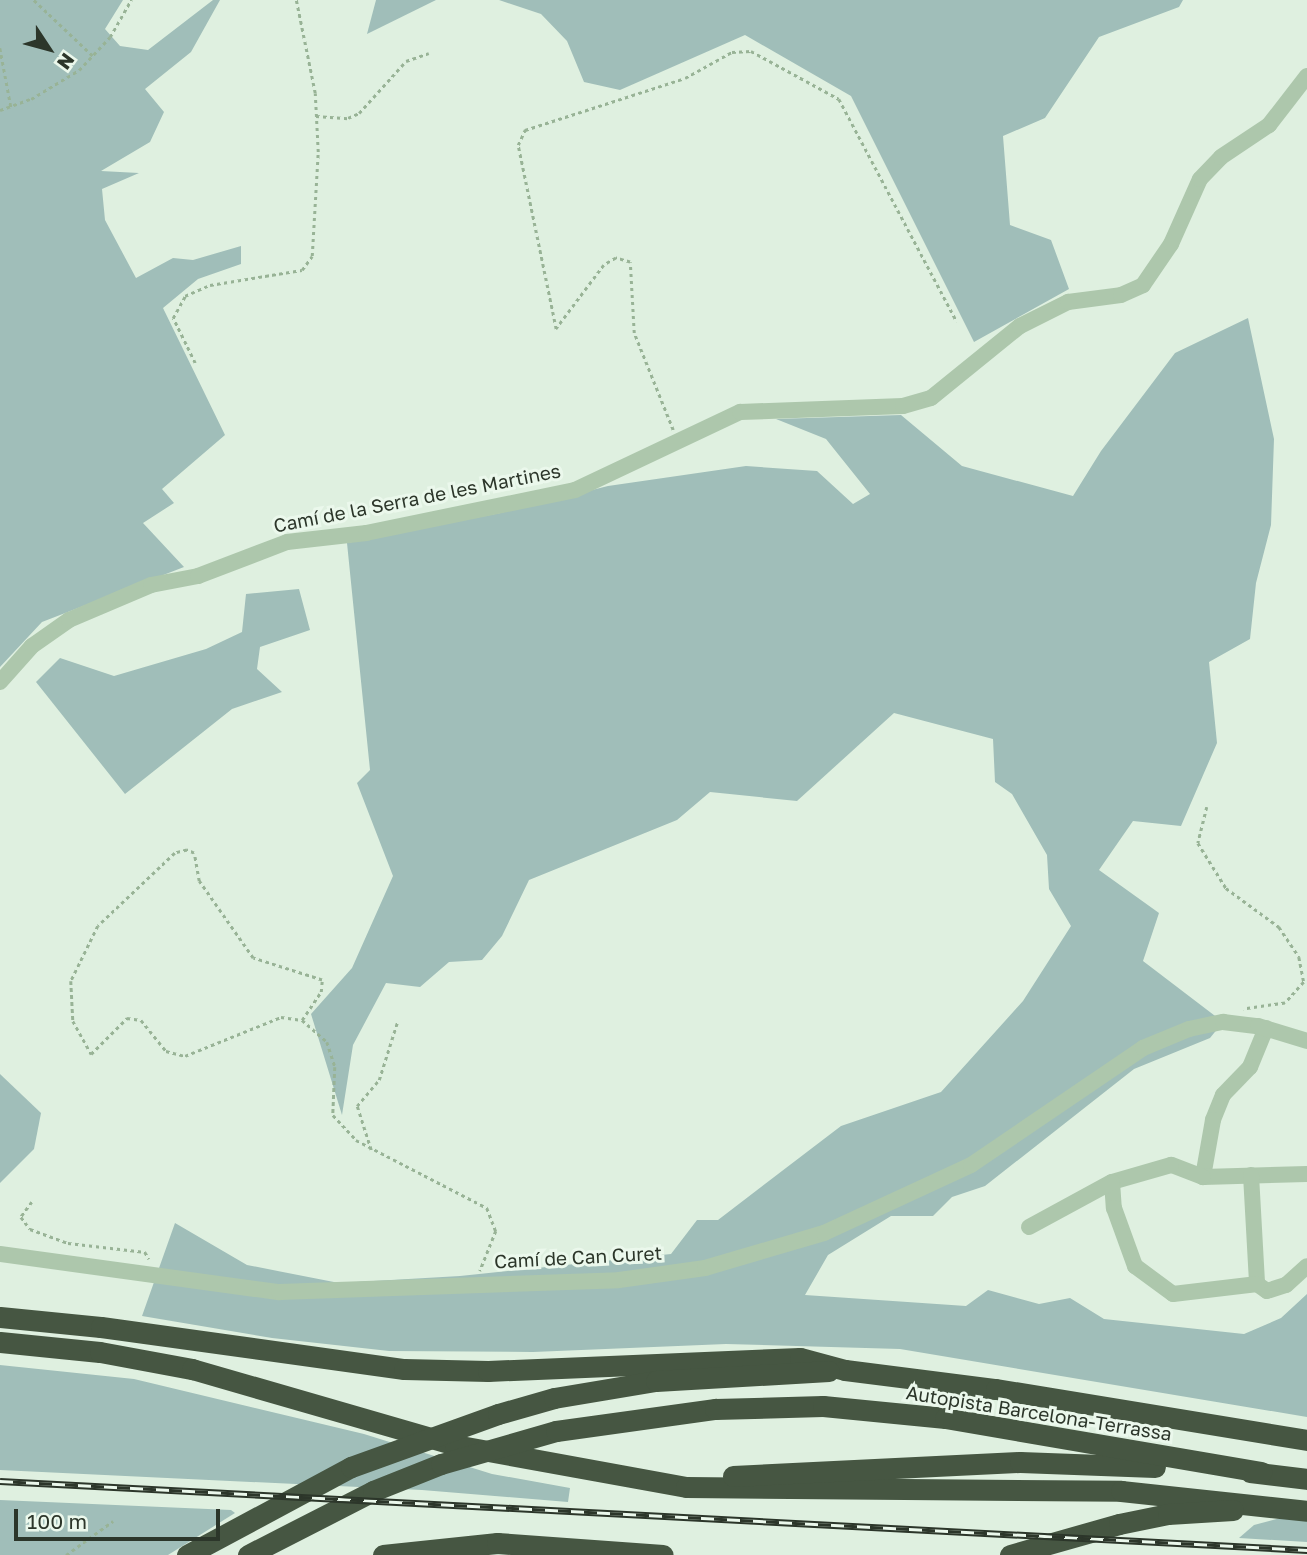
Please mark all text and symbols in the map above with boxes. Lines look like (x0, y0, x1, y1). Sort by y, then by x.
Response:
north arrow (14, 14, 84, 84)
text: N (53, 49, 80, 74)
street label: Camí de la Serra de les Martines (271, 459, 563, 537)
street label: Camí de Can Curet (493, 1241, 663, 1273)
street label: Autopista Barcelona-Terrassa (905, 1381, 1173, 1445)
scale bar (18, 1496, 224, 1540)
text: 100 m (27, 1508, 87, 1534)

